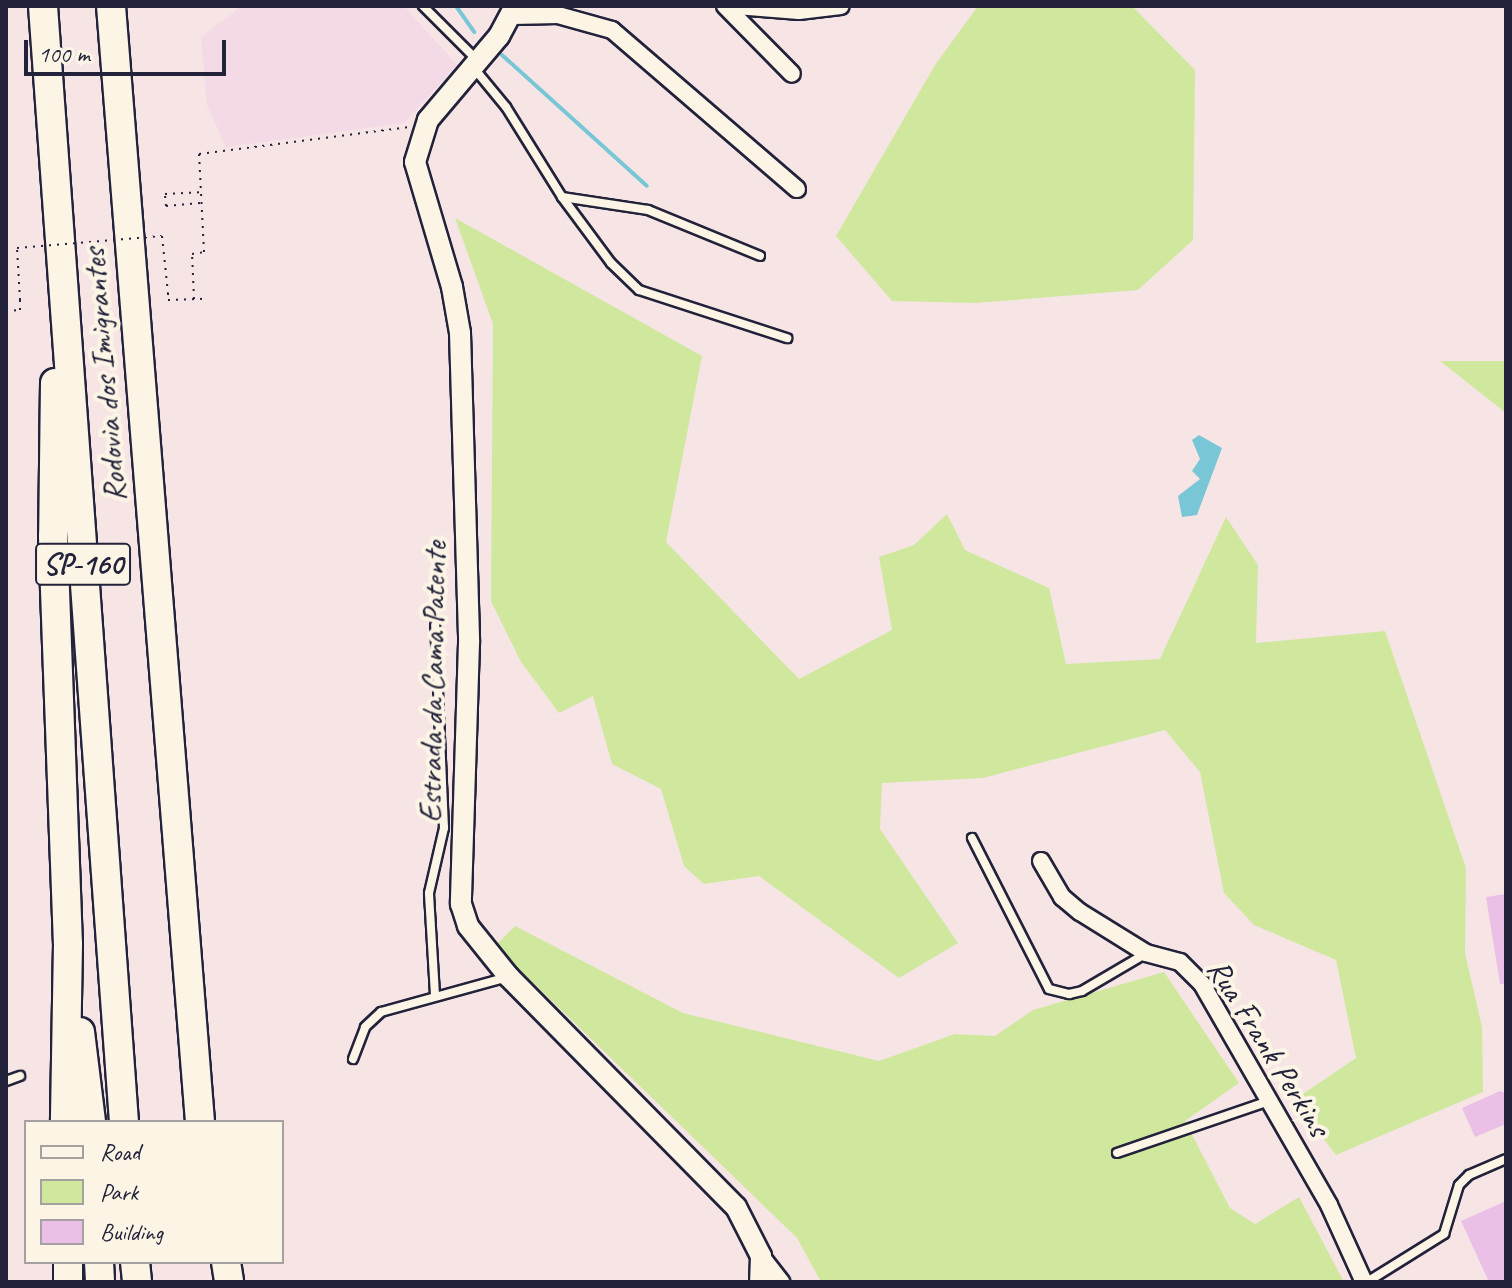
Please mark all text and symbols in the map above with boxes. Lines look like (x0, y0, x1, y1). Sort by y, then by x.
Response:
scale bar (28, 24, 230, 74)
text: 100 m (38, 39, 90, 69)
street label: Rodovia dos Imigrantes (75, 248, 135, 502)
road number: SP-160 (35, 538, 131, 590)
street label: Estrada da Cama Patente (411, 540, 455, 824)
street label: Rua Frank Perkins (1198, 953, 1338, 1143)
legend (24, 1120, 284, 1264)
text: Road (100, 1137, 140, 1167)
text: Park (100, 1177, 138, 1207)
text: Building (100, 1217, 163, 1247)

